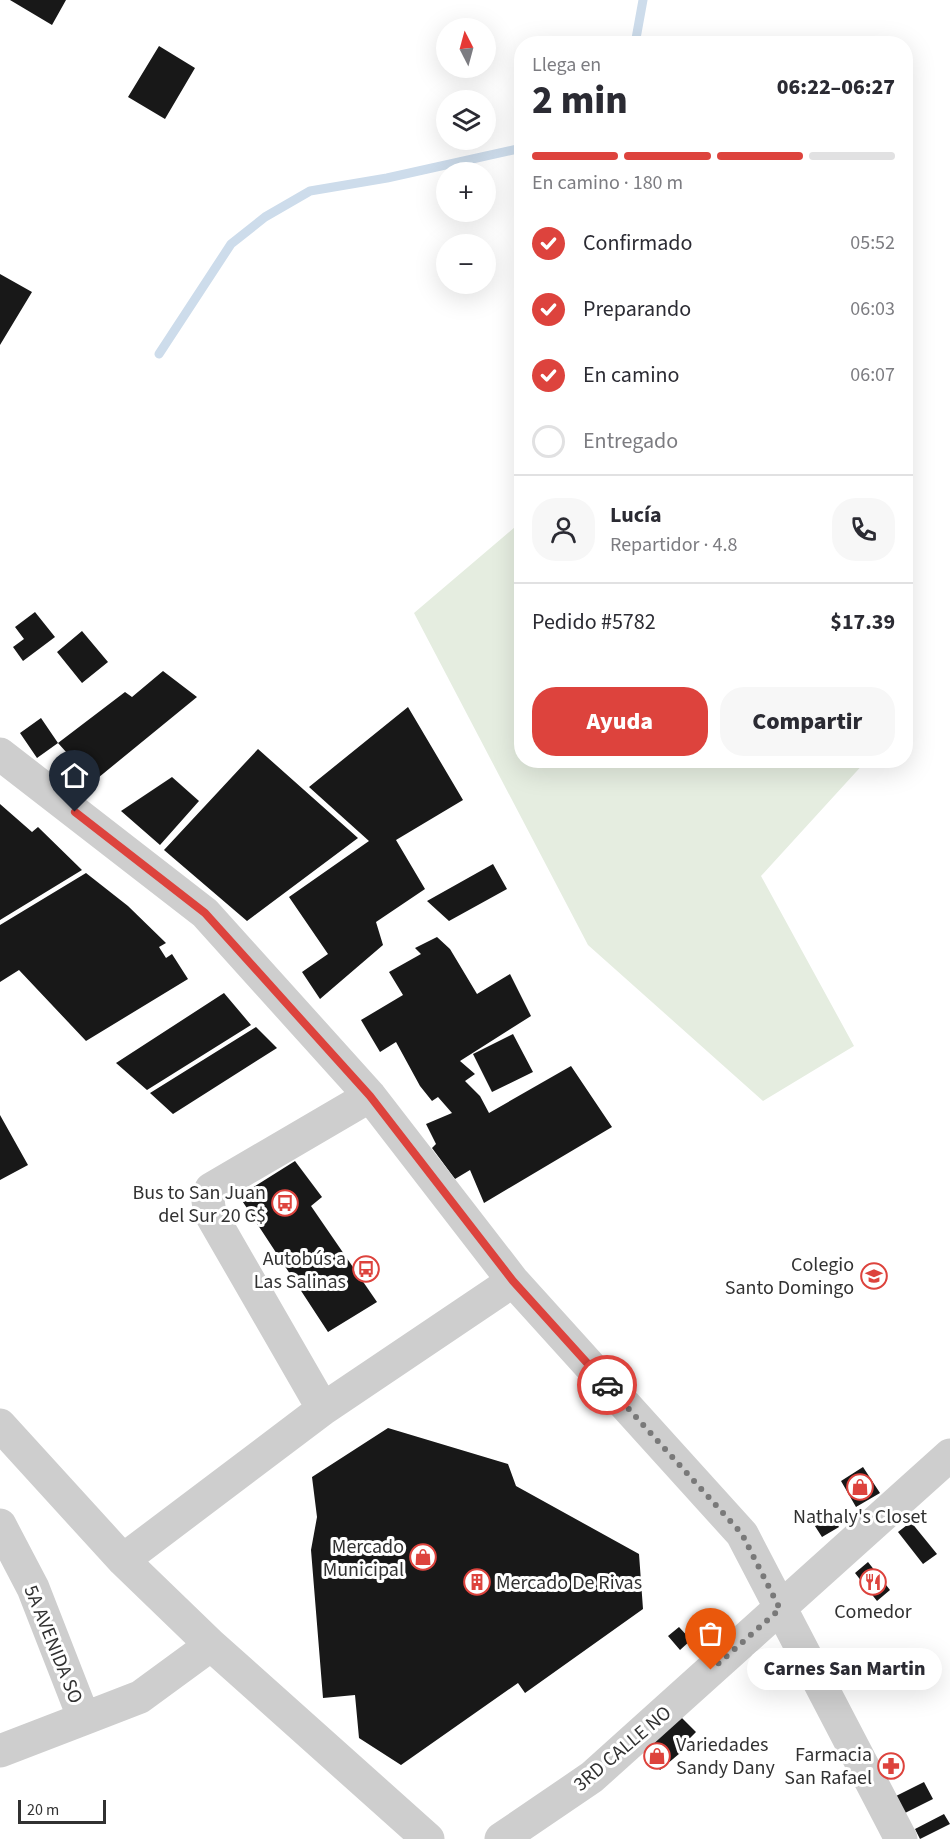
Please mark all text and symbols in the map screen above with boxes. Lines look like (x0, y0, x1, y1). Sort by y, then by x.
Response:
north arrow (436, 18, 496, 78)
map controls (436, 18, 496, 294)
text: Llega en (532, 51, 601, 79)
text: 06:22–06:27 (777, 71, 895, 103)
text: 2 min (532, 73, 628, 129)
button: layers (436, 90, 496, 150)
button: + (436, 162, 496, 222)
text: En camino · 180 m (532, 169, 683, 197)
icon: check (532, 227, 565, 260)
text: Confirmado (583, 227, 692, 259)
text: 05:52 (850, 229, 895, 257)
button: − (436, 234, 496, 294)
icon: check (532, 293, 565, 326)
text: Preparando (583, 293, 691, 325)
text: 06:03 (850, 295, 895, 323)
icon: check (532, 359, 565, 392)
text: En camino (583, 359, 680, 391)
text: 06:07 (850, 361, 895, 389)
text: Entregado (583, 425, 678, 457)
button: person (532, 498, 595, 561)
button: phone (832, 498, 895, 561)
text: Lucía (610, 499, 662, 531)
text: Repartidor · 4.8 (610, 531, 737, 559)
text: Pedido #5782 (532, 606, 656, 638)
text: $17.39 (830, 606, 895, 638)
button: Ayuda (532, 687, 708, 756)
button: Compartir (720, 687, 895, 756)
pin (49, 750, 100, 812)
icon: home (58, 759, 91, 792)
place label: Bus to San Juan del Sur 20 C$ (132, 1179, 266, 1230)
bus stop icon: Bus to San Juan del Sur 20 C$ (270, 1188, 300, 1218)
place label: Autobús a Las Salinas (254, 1245, 346, 1296)
place label: Colegio Santo Domingo (725, 1251, 854, 1302)
bus stop icon: Autobús a Las Salinas (351, 1254, 381, 1284)
school or university icon: Colegio Santo Domingo (859, 1261, 889, 1291)
courier (577, 1355, 637, 1415)
icon: car (591, 1369, 624, 1402)
shop icon: Nathaly's Closet (845, 1472, 875, 1502)
place label: Nathaly's Closet (793, 1503, 927, 1531)
place label: Mercado Municipal (323, 1533, 404, 1584)
shop icon: Mercado Municipal (408, 1542, 438, 1572)
building icon: Mercado De Rivas (462, 1567, 492, 1597)
restaurant icon: Comedor (858, 1567, 888, 1597)
place label: Mercado De Rivas (496, 1569, 642, 1597)
street label: 5A AVENIDA SO (17, 1581, 90, 1708)
place label: Comedor (834, 1598, 912, 1626)
pin (685, 1608, 736, 1670)
icon: bag (694, 1617, 727, 1650)
callout: Carnes San Martin (747, 1649, 942, 1691)
text: Carnes San Martin (764, 1655, 925, 1683)
street label: 3RD CALLE NO (568, 1699, 678, 1798)
place label: Variedades Sandy Dany (676, 1731, 775, 1782)
shop icon: Variedades Sandy Dany (642, 1741, 672, 1771)
place label: Farmacia San Rafael (784, 1741, 872, 1792)
pharmacy icon: Farmacia San Rafael (876, 1751, 906, 1781)
scale bar (18, 1797, 106, 1824)
text: 20 m (27, 1799, 59, 1821)

